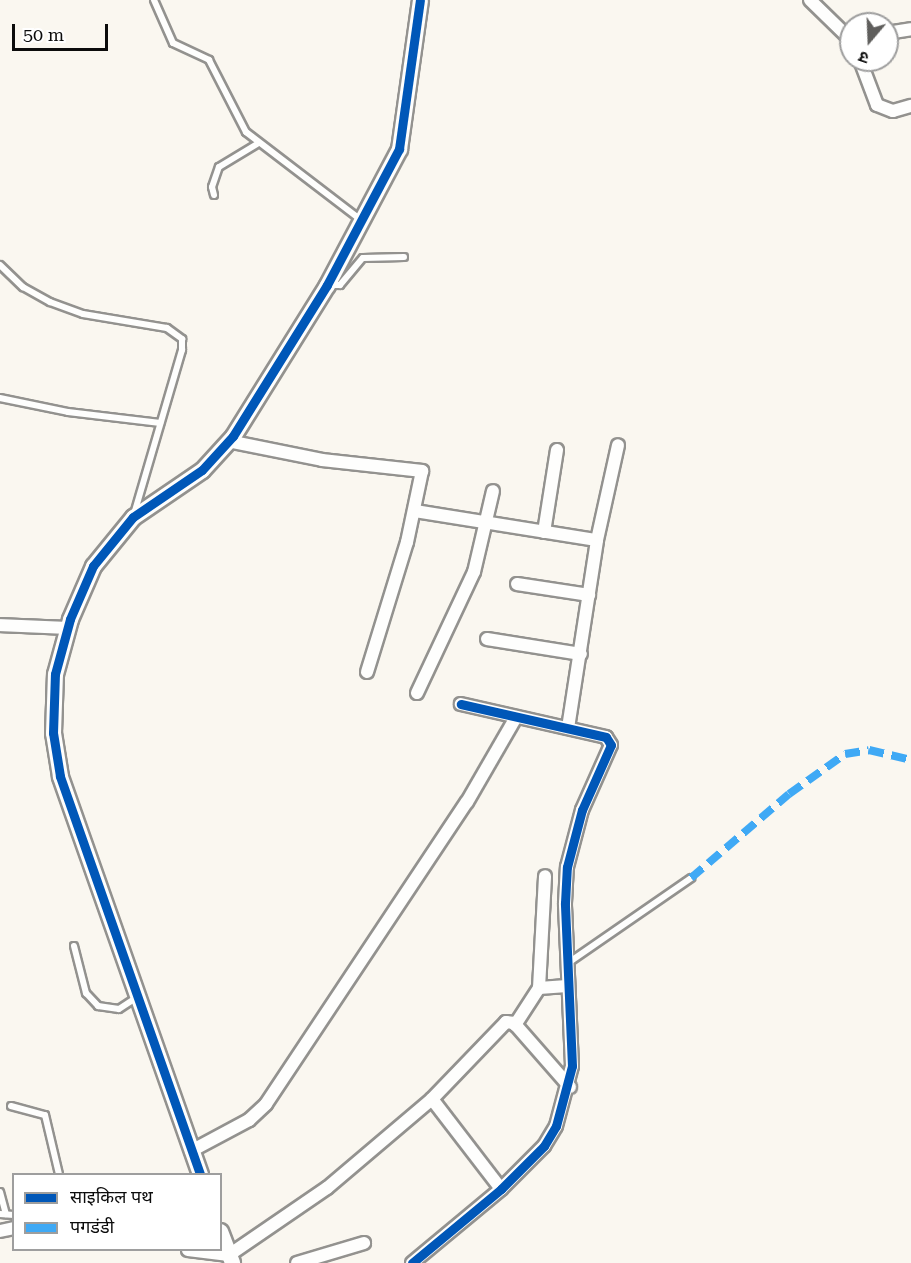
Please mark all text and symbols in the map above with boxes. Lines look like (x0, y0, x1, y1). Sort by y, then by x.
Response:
scale bar (15, 12, 111, 50)
north arrow (839, 12, 899, 72)
text: 50 m (23, 24, 64, 45)
text: उ (856, 47, 871, 68)
legend (12, 1173, 222, 1251)
text: साइकिल पथ (70, 1186, 153, 1207)
text: पगडंडी (70, 1216, 114, 1237)

